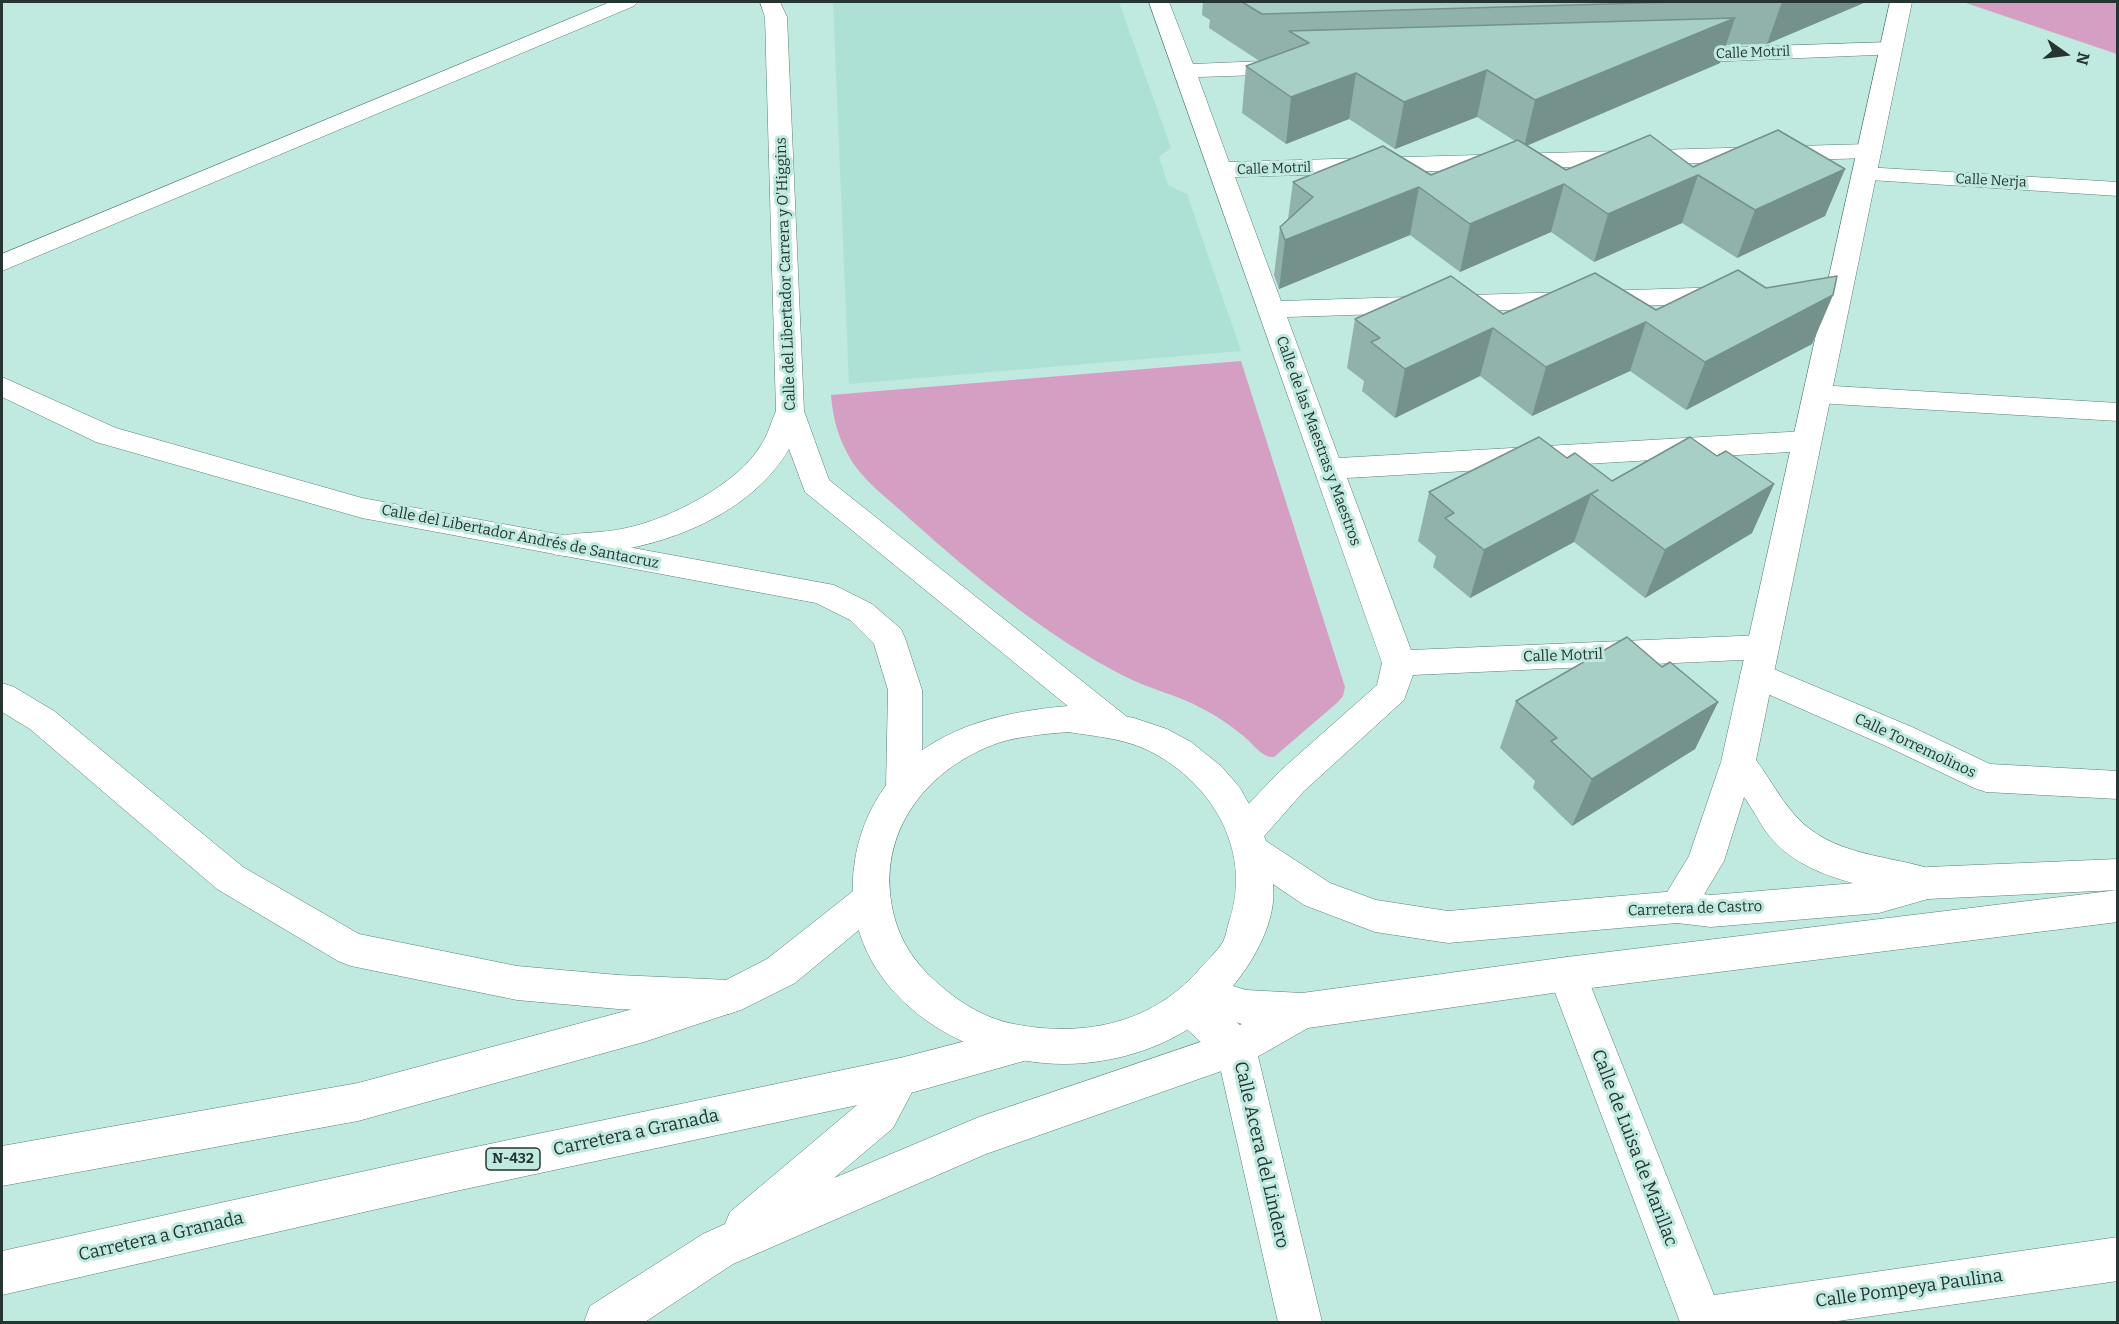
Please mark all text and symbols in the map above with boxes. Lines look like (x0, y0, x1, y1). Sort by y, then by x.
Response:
north arrow (2035, 24, 2095, 84)
street label: Calle Motril (1715, 43, 1791, 63)
text: N (2072, 50, 2094, 67)
street label: Calle del Libertador Carrera y O'Higgins (772, 137, 800, 411)
street label: Calle Motril (1236, 159, 1312, 179)
street label: Calle Nerja (1955, 171, 2027, 191)
street label: Calle de las Maestras y Maestros (1272, 334, 1364, 548)
street label: Calle del Libertador Andrés de Santacruz (380, 501, 660, 573)
street label: Calle Motril (1523, 646, 1603, 666)
street label: Calle Torremolinos (1851, 710, 1979, 782)
street label: Carretera de Castro (1627, 898, 1763, 920)
street label: Calle de Luisa de Marillac (1586, 1046, 1682, 1250)
street label: Calle Acera del Lindero (1229, 1060, 1293, 1250)
street label: Carretera a Granada (551, 1105, 721, 1161)
road number: N-432 (486, 1148, 540, 1170)
street label: Carretera a Granada (76, 1208, 246, 1266)
street label: Calle Pompeya Paulina (1814, 1265, 2004, 1313)

